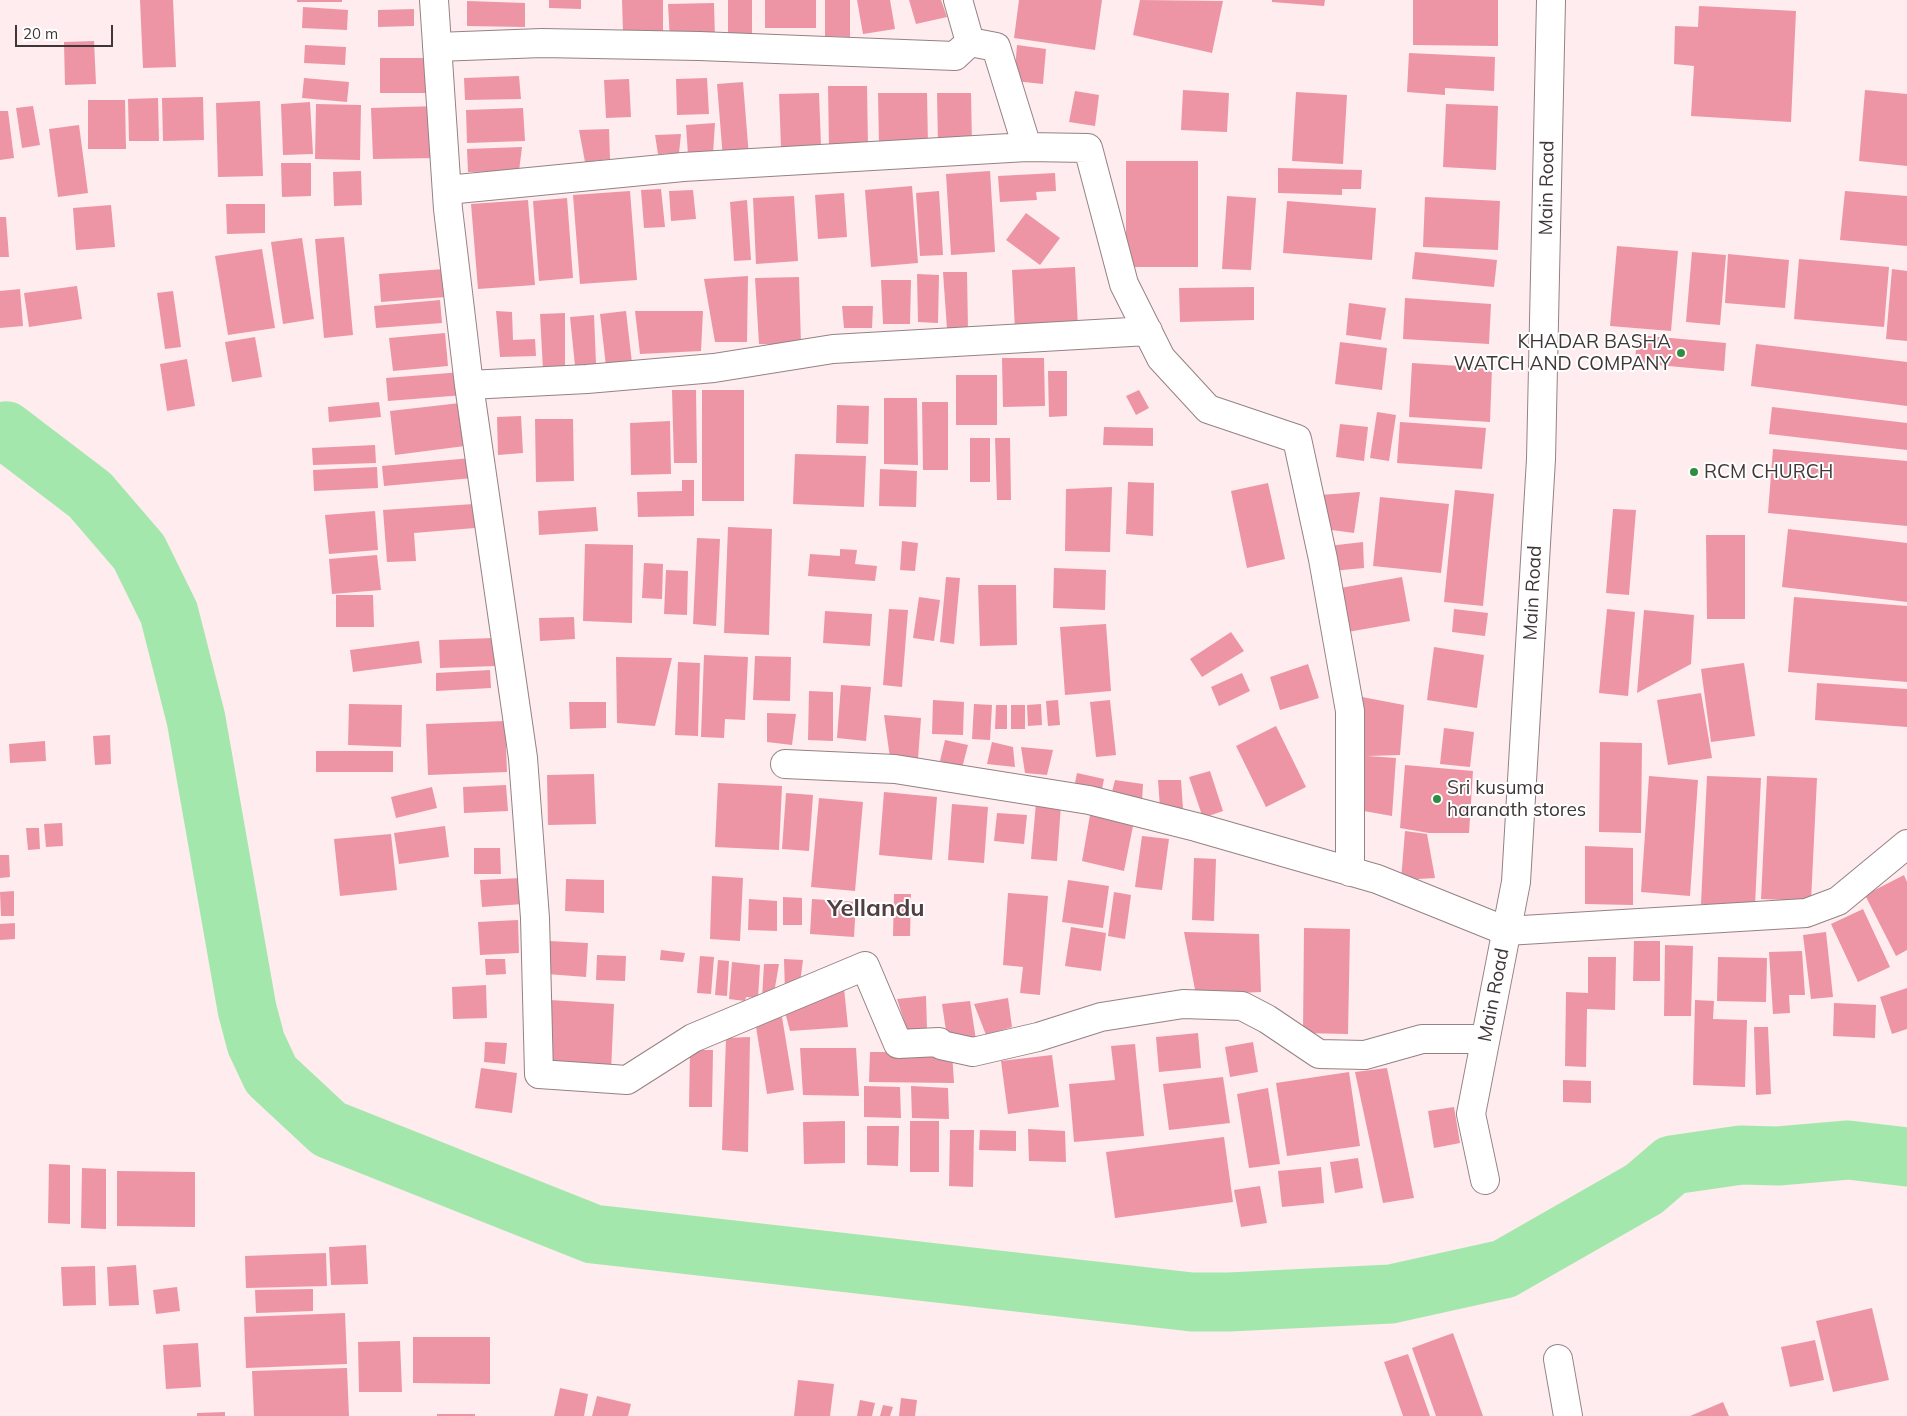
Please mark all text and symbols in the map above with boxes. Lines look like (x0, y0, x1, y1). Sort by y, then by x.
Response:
scale bar (18, 15, 115, 47)
text: 20 m (23, 24, 58, 43)
street label: Main Road (1535, 140, 1559, 236)
place label: KHADAR BASHA WATCH AND COMPANY (1454, 331, 1671, 375)
marker: KHADAR BASHA WATCH AND COMPANY (1675, 347, 1687, 359)
place label: RCM CHURCH (1704, 461, 1833, 483)
marker: RCM CHURCH (1688, 466, 1700, 478)
street label: Main Road (1519, 545, 1547, 641)
place label: Sri kusuma haranath stores (1447, 777, 1586, 821)
marker: Sri kusuma haranath stores (1431, 793, 1443, 805)
district label: Yellandu (827, 895, 925, 923)
street label: Main Road (1474, 946, 1514, 1044)

